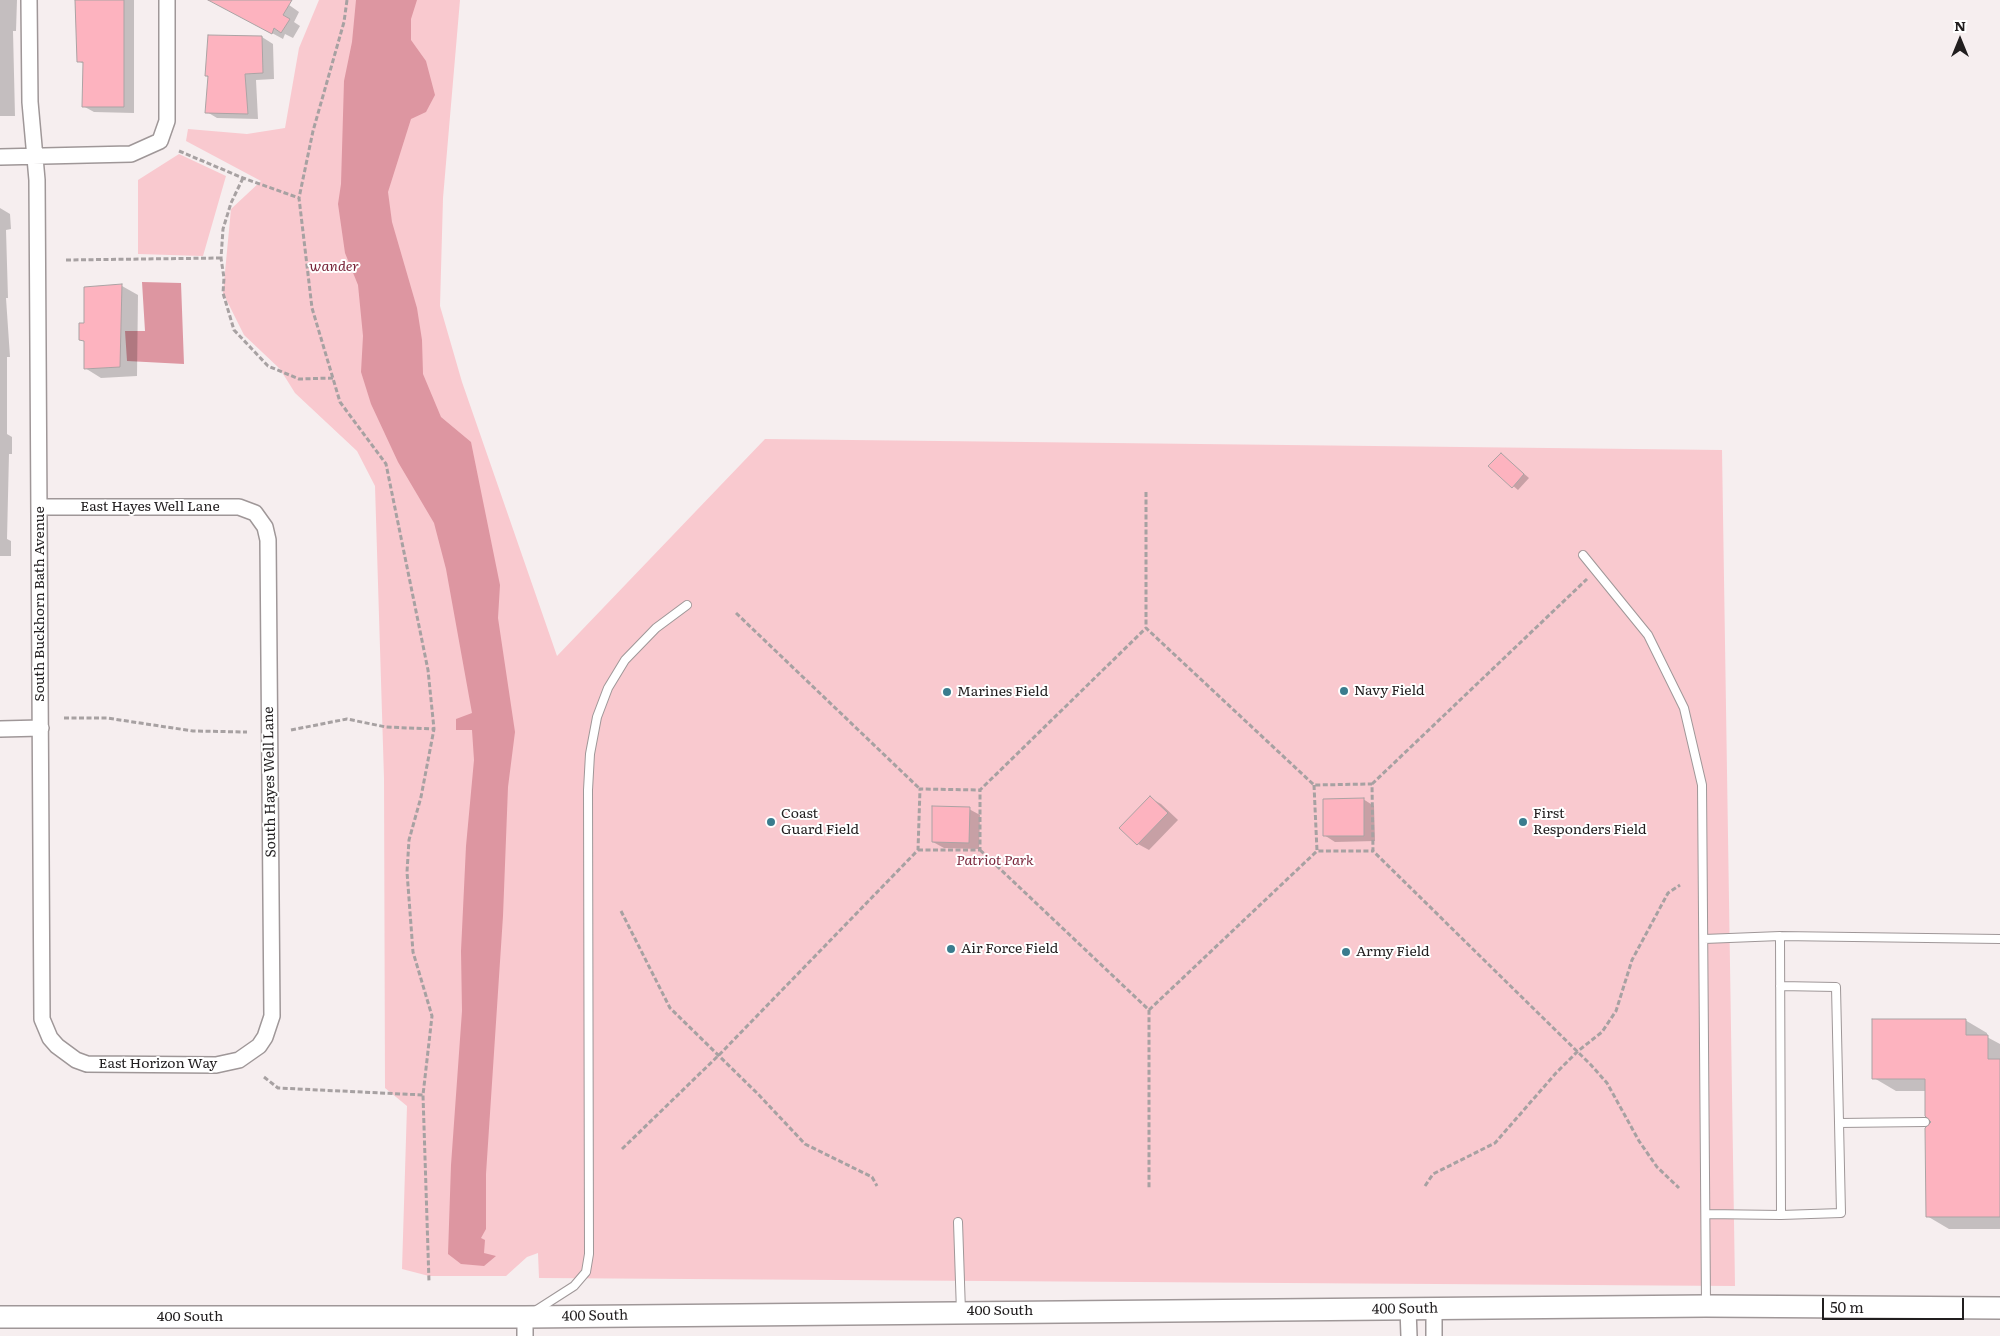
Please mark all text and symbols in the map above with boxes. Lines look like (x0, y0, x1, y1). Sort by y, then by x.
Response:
north arrow (1935, 15, 1985, 65)
text: N (1954, 15, 1966, 35)
park label: wander (309, 259, 359, 275)
street label: East Hayes Well Lane (80, 499, 220, 515)
street label: South Buckhorn Bath Avenue (32, 506, 48, 702)
place label: Navy Field (1354, 683, 1425, 699)
place label: Marines Field (957, 684, 1048, 700)
marker: Navy Field (1338, 685, 1350, 697)
marker: Marines Field (941, 686, 953, 698)
street label: South Hayes Well Lane (260, 706, 280, 858)
place label: Coast Guard Field (781, 806, 859, 839)
place label: First Responders Field (1533, 806, 1647, 839)
marker: Coast Guard Field (765, 816, 777, 828)
marker: First Responders Field (1517, 816, 1529, 828)
park label: Patriot Park (956, 853, 1034, 869)
place label: Air Force Field (961, 941, 1058, 957)
marker: Air Force Field (945, 943, 957, 955)
place label: Army Field (1356, 944, 1430, 960)
marker: Army Field (1340, 946, 1352, 958)
street label: East Horizon Way (99, 1056, 217, 1072)
scale bar (1825, 1288, 1968, 1320)
text: 50 m (1830, 1295, 1864, 1318)
street label: 400 South (1372, 1300, 1438, 1318)
street label: 400 South (967, 1303, 1033, 1319)
street label: 400 South (562, 1307, 628, 1325)
street label: 400 South (157, 1309, 223, 1325)

